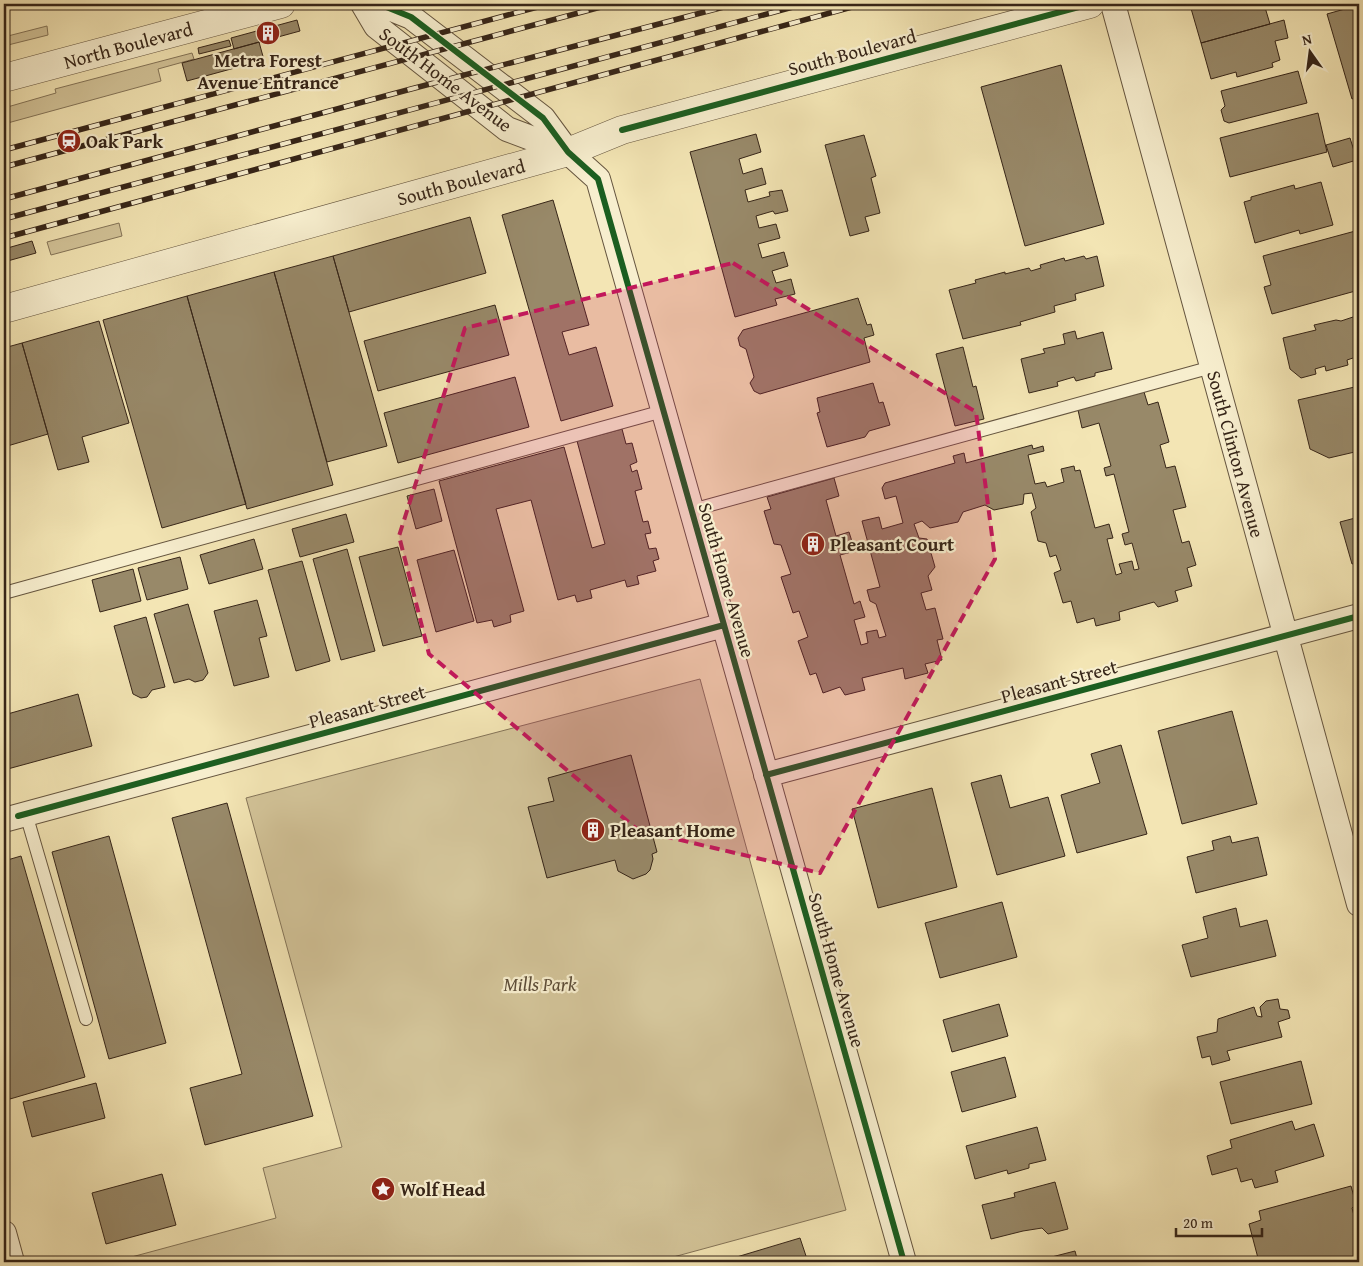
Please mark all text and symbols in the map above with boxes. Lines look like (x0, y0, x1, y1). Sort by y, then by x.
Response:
street label: North Boulevard (60, 14, 196, 76)
building icon: Metra Forest Avenue Entrance (255, 20, 281, 46)
street label: South Home Avenue (374, 20, 518, 138)
street label: South Boulevard (785, 21, 920, 83)
north arrow (1286, 28, 1336, 78)
text: N (1300, 28, 1314, 50)
place label: Metra Forest Avenue Entrance (197, 46, 339, 96)
place label: Oak Park (86, 127, 163, 155)
station icon: Oak Park (56, 128, 82, 154)
street label: South Boulevard (394, 151, 529, 213)
street label: South Clinton Avenue (1200, 367, 1272, 541)
street label: South Home Avenue (691, 499, 763, 661)
place label: Pleasant Court (830, 530, 955, 558)
building icon: Pleasant Court (800, 531, 826, 557)
street label: Pleasant Street (998, 652, 1121, 710)
street label: Pleasant Street (306, 677, 429, 735)
place label: Pleasant Home (610, 816, 735, 844)
building icon: Pleasant Home (580, 817, 606, 843)
street label: South Home Avenue (801, 889, 873, 1051)
park label: Mills Park (504, 970, 577, 998)
place label: Wolf Head (400, 1175, 485, 1203)
place icon: Wolf Head (370, 1176, 396, 1202)
scale bar (1176, 1206, 1262, 1238)
text: 20 m (1183, 1212, 1214, 1233)

